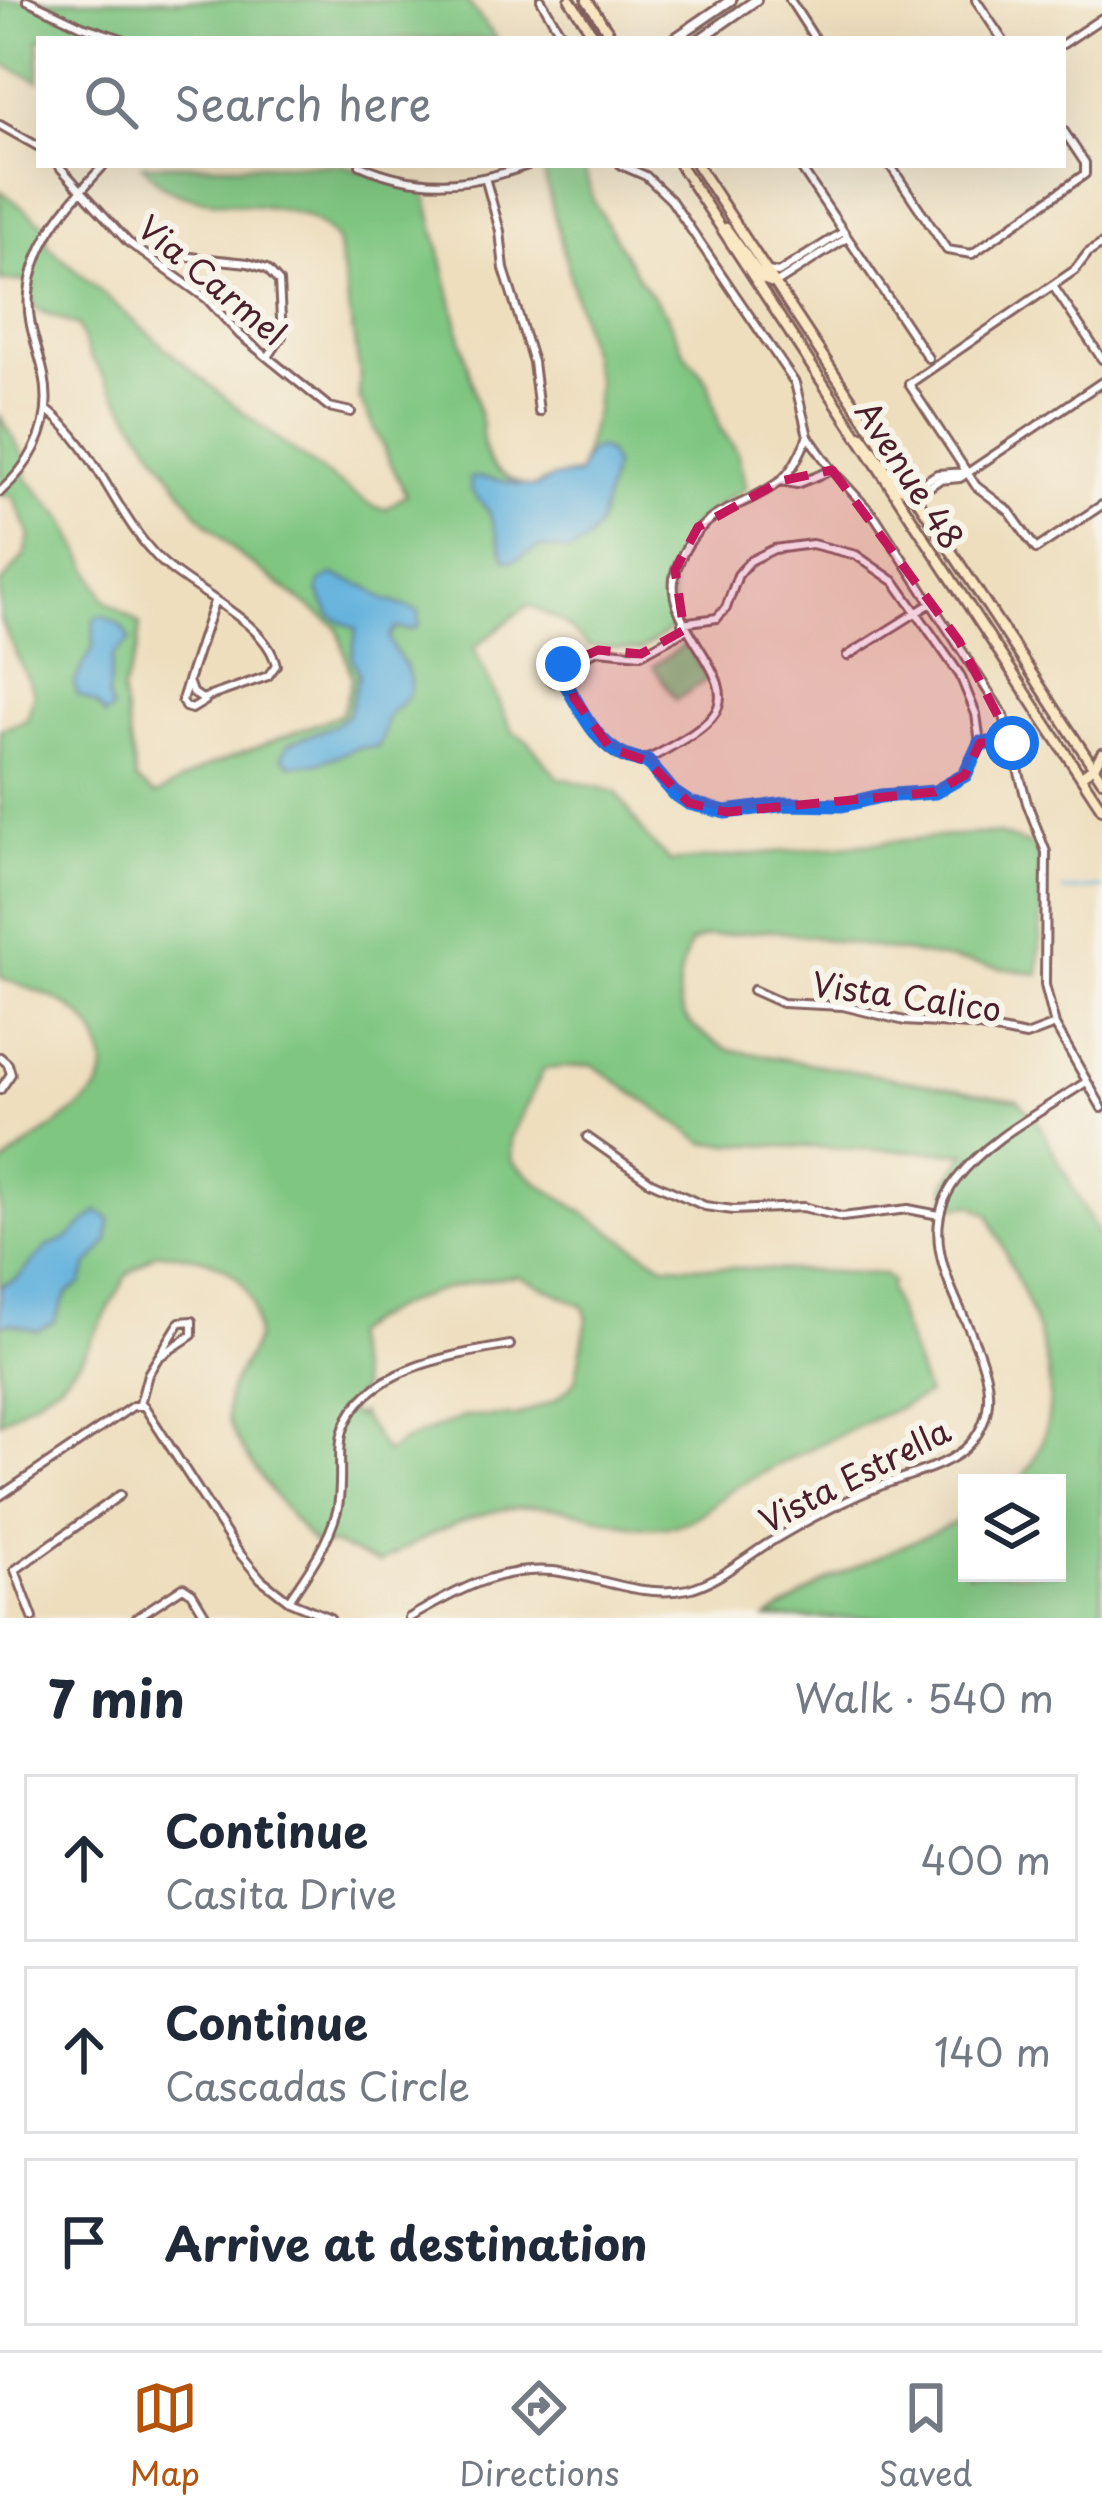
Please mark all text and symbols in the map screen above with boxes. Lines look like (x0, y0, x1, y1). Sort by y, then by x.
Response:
search box (36, 36, 1066, 168)
text: Search here (174, 68, 431, 136)
icon: search (78, 69, 144, 135)
street label: Via Carmel (128, 202, 298, 356)
street label: Avenue 48 (844, 390, 978, 558)
route end (536, 637, 590, 691)
route start (985, 716, 1039, 770)
street label: Vista Calico (809, 957, 1005, 1033)
street label: Vista Estrella (750, 1404, 959, 1544)
map controls (958, 1474, 1066, 1582)
button: layers (958, 1474, 1066, 1582)
text: 7 min (48, 1658, 185, 1735)
text: Walk · 540 m (794, 1667, 1054, 1726)
text: Continue (165, 1795, 368, 1863)
icon: ahead (51, 1825, 117, 1891)
text: 400 m (921, 1829, 1051, 1888)
text: Casita Drive (165, 1863, 397, 1922)
text: Continue (165, 1987, 368, 2055)
icon: ahead (51, 2017, 117, 2083)
text: 140 m (934, 2021, 1051, 2080)
text: Cascadas Circle (165, 2055, 470, 2114)
text: Arrive at destination (165, 2208, 648, 2276)
icon: arrive (51, 2209, 117, 2275)
tab: Map (130, 2375, 200, 2497)
tab: Directions (459, 2375, 620, 2497)
tab: Saved (879, 2375, 972, 2497)

